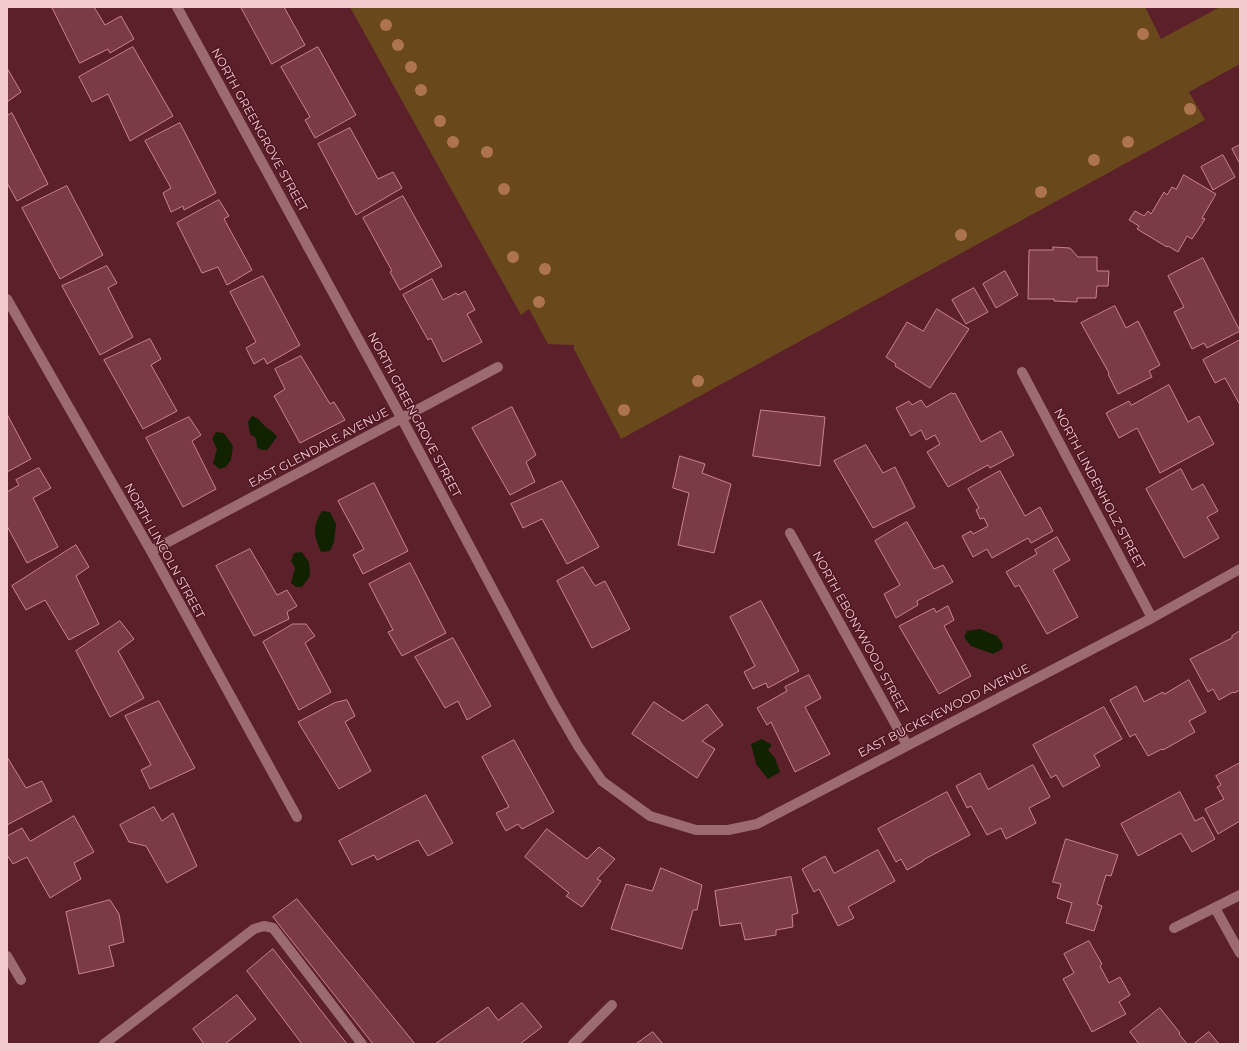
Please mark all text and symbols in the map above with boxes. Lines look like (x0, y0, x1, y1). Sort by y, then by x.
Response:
street label: NORTH GREENGROVE STREET (208, 46, 310, 214)
street label: NORTH GREENGROVE STREET (364, 330, 464, 500)
street label: EAST GLENDALE AVENUE (247, 405, 391, 491)
street label: NORTH LINDENHOLZ STREET (1050, 406, 1148, 572)
street label: NORTH LINCOLN STREET (121, 481, 207, 621)
street label: NORTH EBONYWOOD STREET (809, 549, 911, 717)
street label: EAST BUCKEYEWOOD AVENUE (856, 661, 1032, 761)

